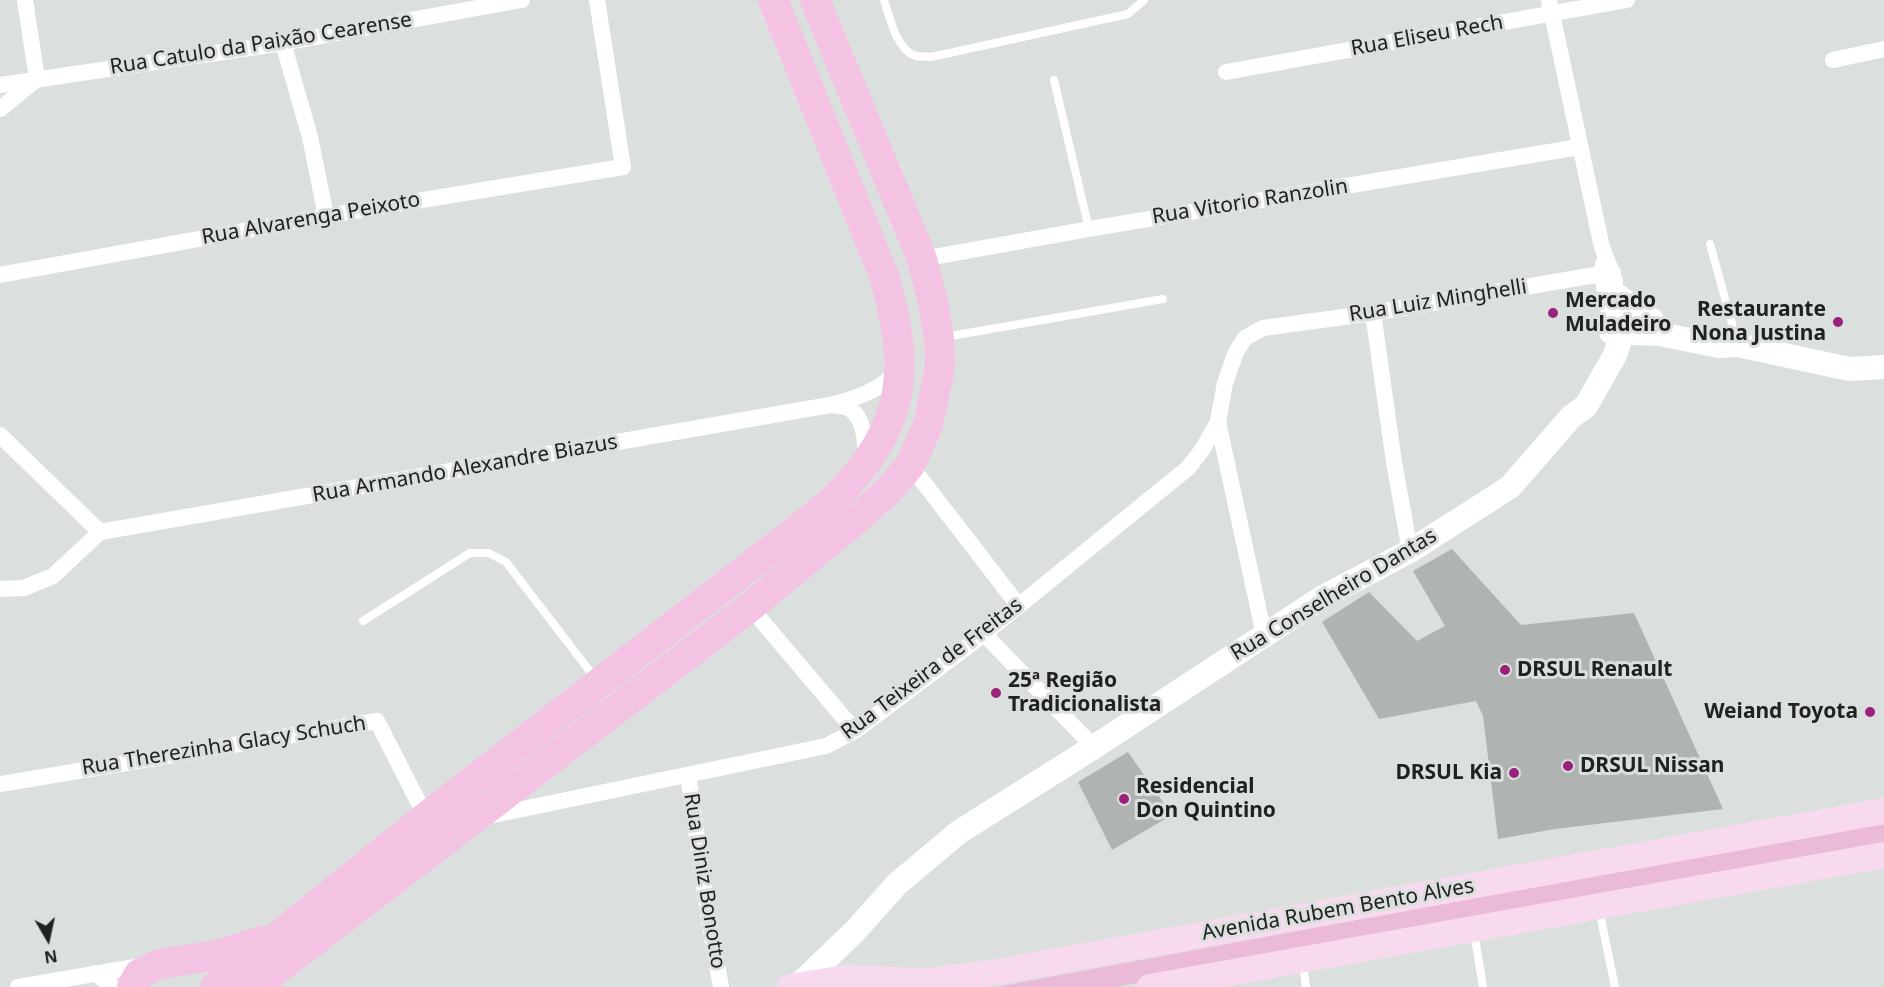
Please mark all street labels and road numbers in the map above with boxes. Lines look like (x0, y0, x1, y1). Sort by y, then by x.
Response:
street label: Rua Catulo da Paixão Cearense (108, 8, 414, 80)
street label: Rua Eliseu Rech (1349, 10, 1505, 62)
street label: Rua Vitorio Ranzolin (1150, 174, 1350, 230)
street label: Rua Alvarenga Peixoto (200, 187, 422, 251)
street label: Rua Luiz Minghelli (1347, 275, 1529, 327)
street label: Rua Armando Alexandre Biazus (311, 430, 619, 508)
street label: Rua Conselheiro Dantas (1226, 523, 1442, 667)
street label: Rua Teixeira de Freitas (836, 593, 1028, 745)
street label: Rua Therezinha Glacy Schuch (80, 711, 368, 781)
street label: Rua Diniz Bonotto (678, 791, 730, 971)
street label: Avenida Rubem Bento Alves (1200, 874, 1476, 946)

